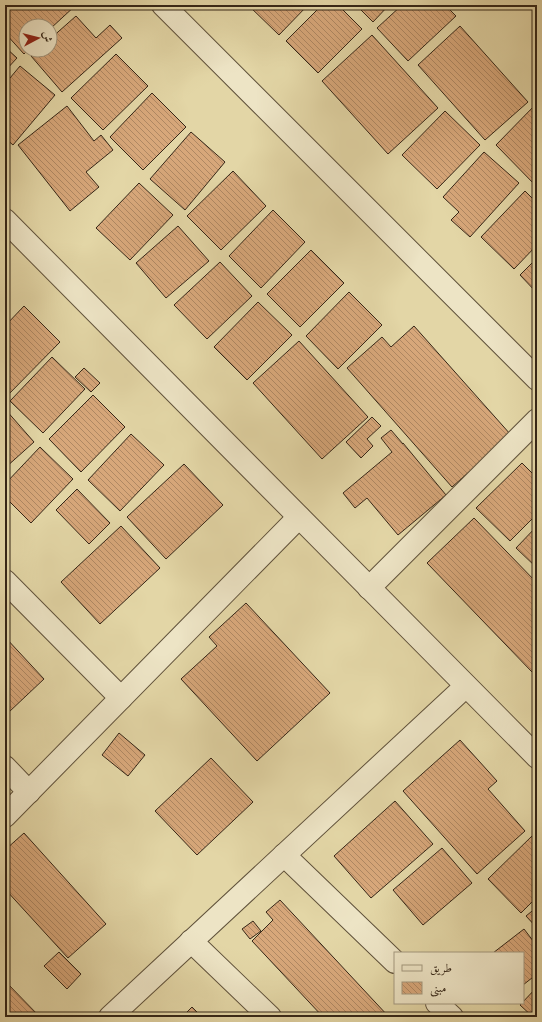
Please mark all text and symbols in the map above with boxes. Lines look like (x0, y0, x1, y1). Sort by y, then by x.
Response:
north arrow (18, 18, 58, 58)
text: ش (40, 31, 56, 43)
legend (394, 952, 524, 1004)
text: طريق (430, 960, 452, 976)
text: مبنى (430, 980, 446, 997)

